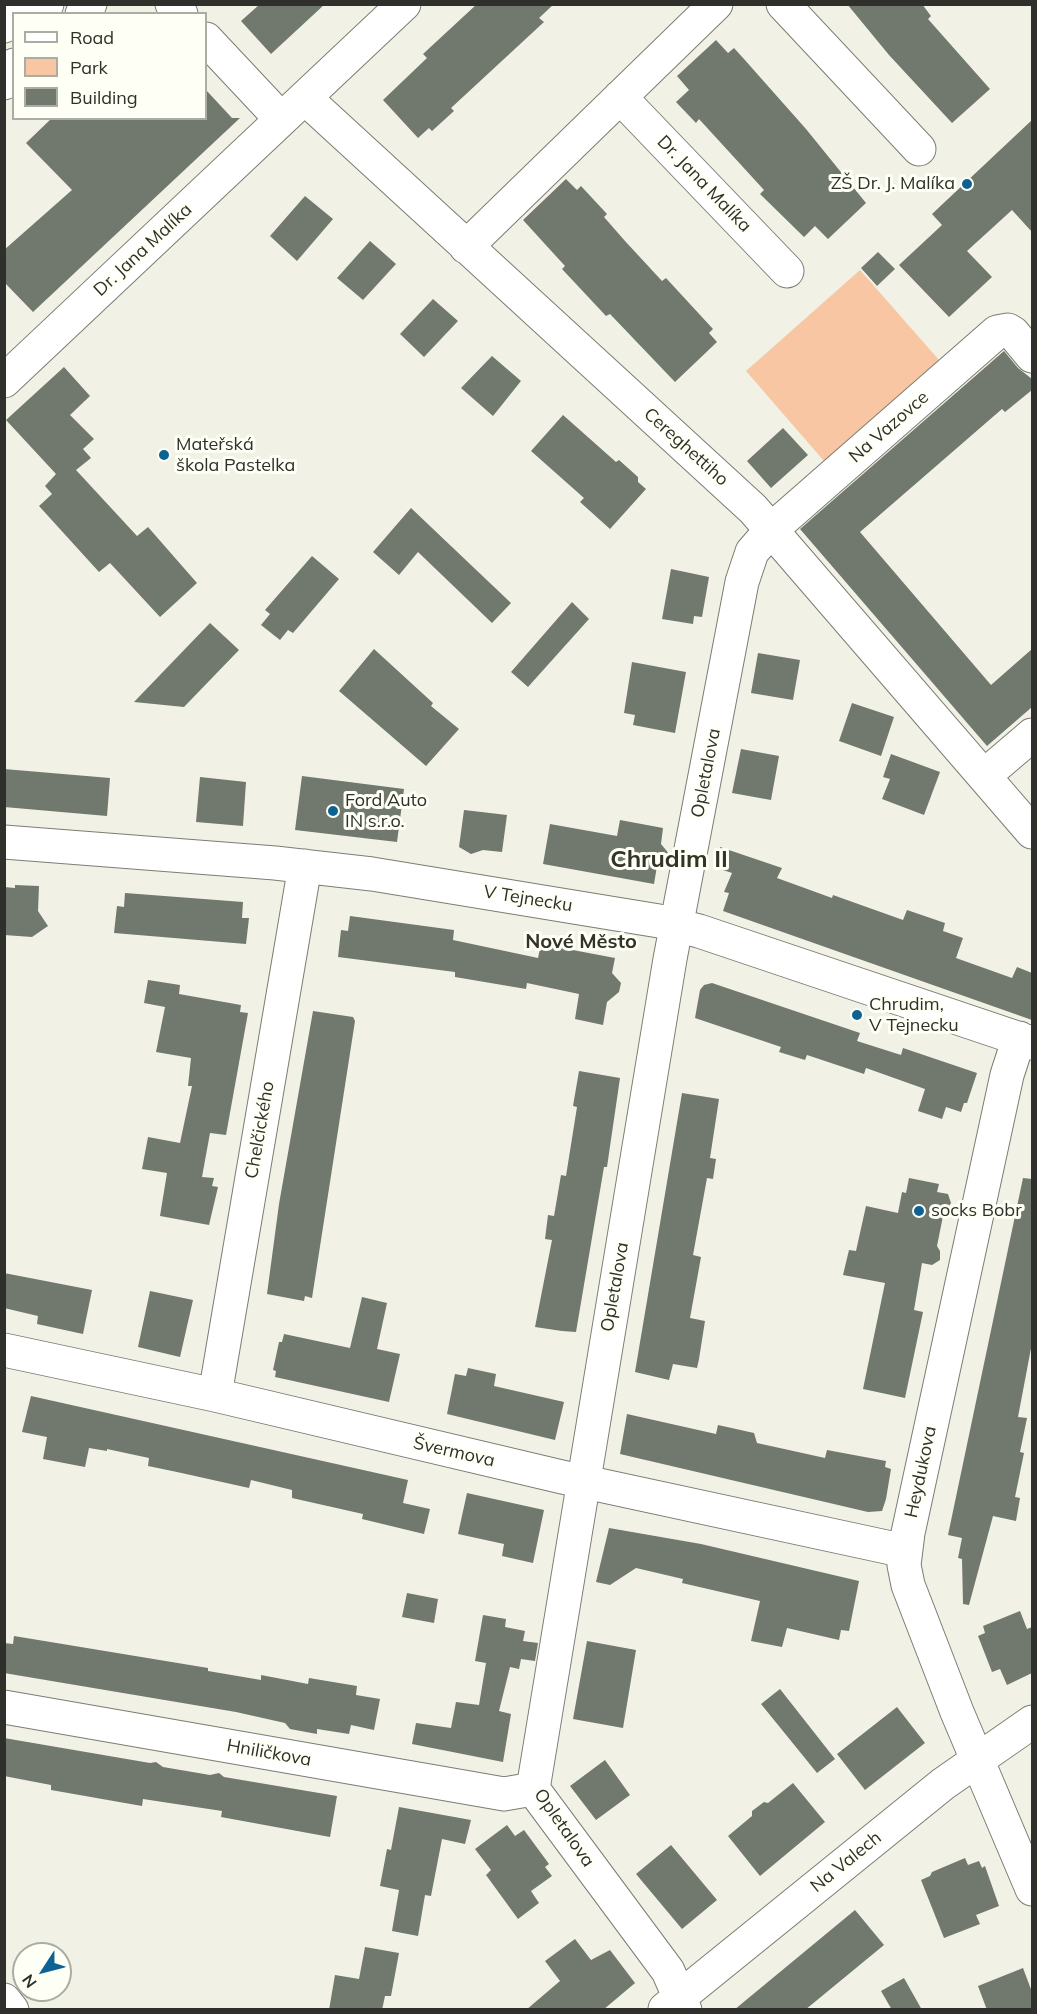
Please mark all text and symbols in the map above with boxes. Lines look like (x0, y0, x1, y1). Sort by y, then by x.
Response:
legend (12, 12, 207, 120)
text: Road (70, 26, 114, 49)
text: Park (70, 56, 108, 79)
text: Building (70, 86, 138, 109)
street label: Dr. Jana Malíka (652, 131, 756, 237)
place label: ZŠ Dr. J. Malíka (831, 173, 955, 195)
marker: ZŠ Dr. J. Malíka (960, 177, 974, 191)
street label: Dr. Jana Malíka (90, 199, 196, 301)
street label: Na Vazovce (845, 387, 933, 467)
street label: Cereghettiho (639, 403, 733, 491)
place label: Mateřská škola Pastelka (176, 434, 295, 476)
marker: Mateřská škola Pastelka (157, 448, 171, 462)
street label: Opletalova (687, 727, 725, 819)
place label: Ford Auto IN s.r.o. (345, 790, 427, 832)
marker: Ford Auto IN s.r.o. (326, 804, 340, 818)
district label: Chrudim II (610, 846, 728, 874)
street label: V Tejnecku (482, 881, 574, 917)
district label: Nové Město (525, 930, 637, 954)
place label: Chrudim, V Tejnecku (869, 994, 959, 1036)
marker: Chrudim, V Tejnecku (850, 1008, 864, 1022)
street label: Chelčického (241, 1080, 279, 1180)
place label: socks Bobr (931, 1200, 1022, 1222)
marker: socks Bobr (912, 1204, 926, 1218)
street label: Opletalova (597, 1241, 633, 1333)
street label: Heydukova (901, 1424, 941, 1520)
street label: Švermova (411, 1432, 497, 1472)
street label: Hniličkova (225, 1735, 313, 1771)
street label: Opletalova (529, 1785, 599, 1871)
street label: Na Valech (806, 1827, 886, 1897)
north arrow (12, 1942, 72, 2002)
text: N (17, 1971, 41, 1992)

